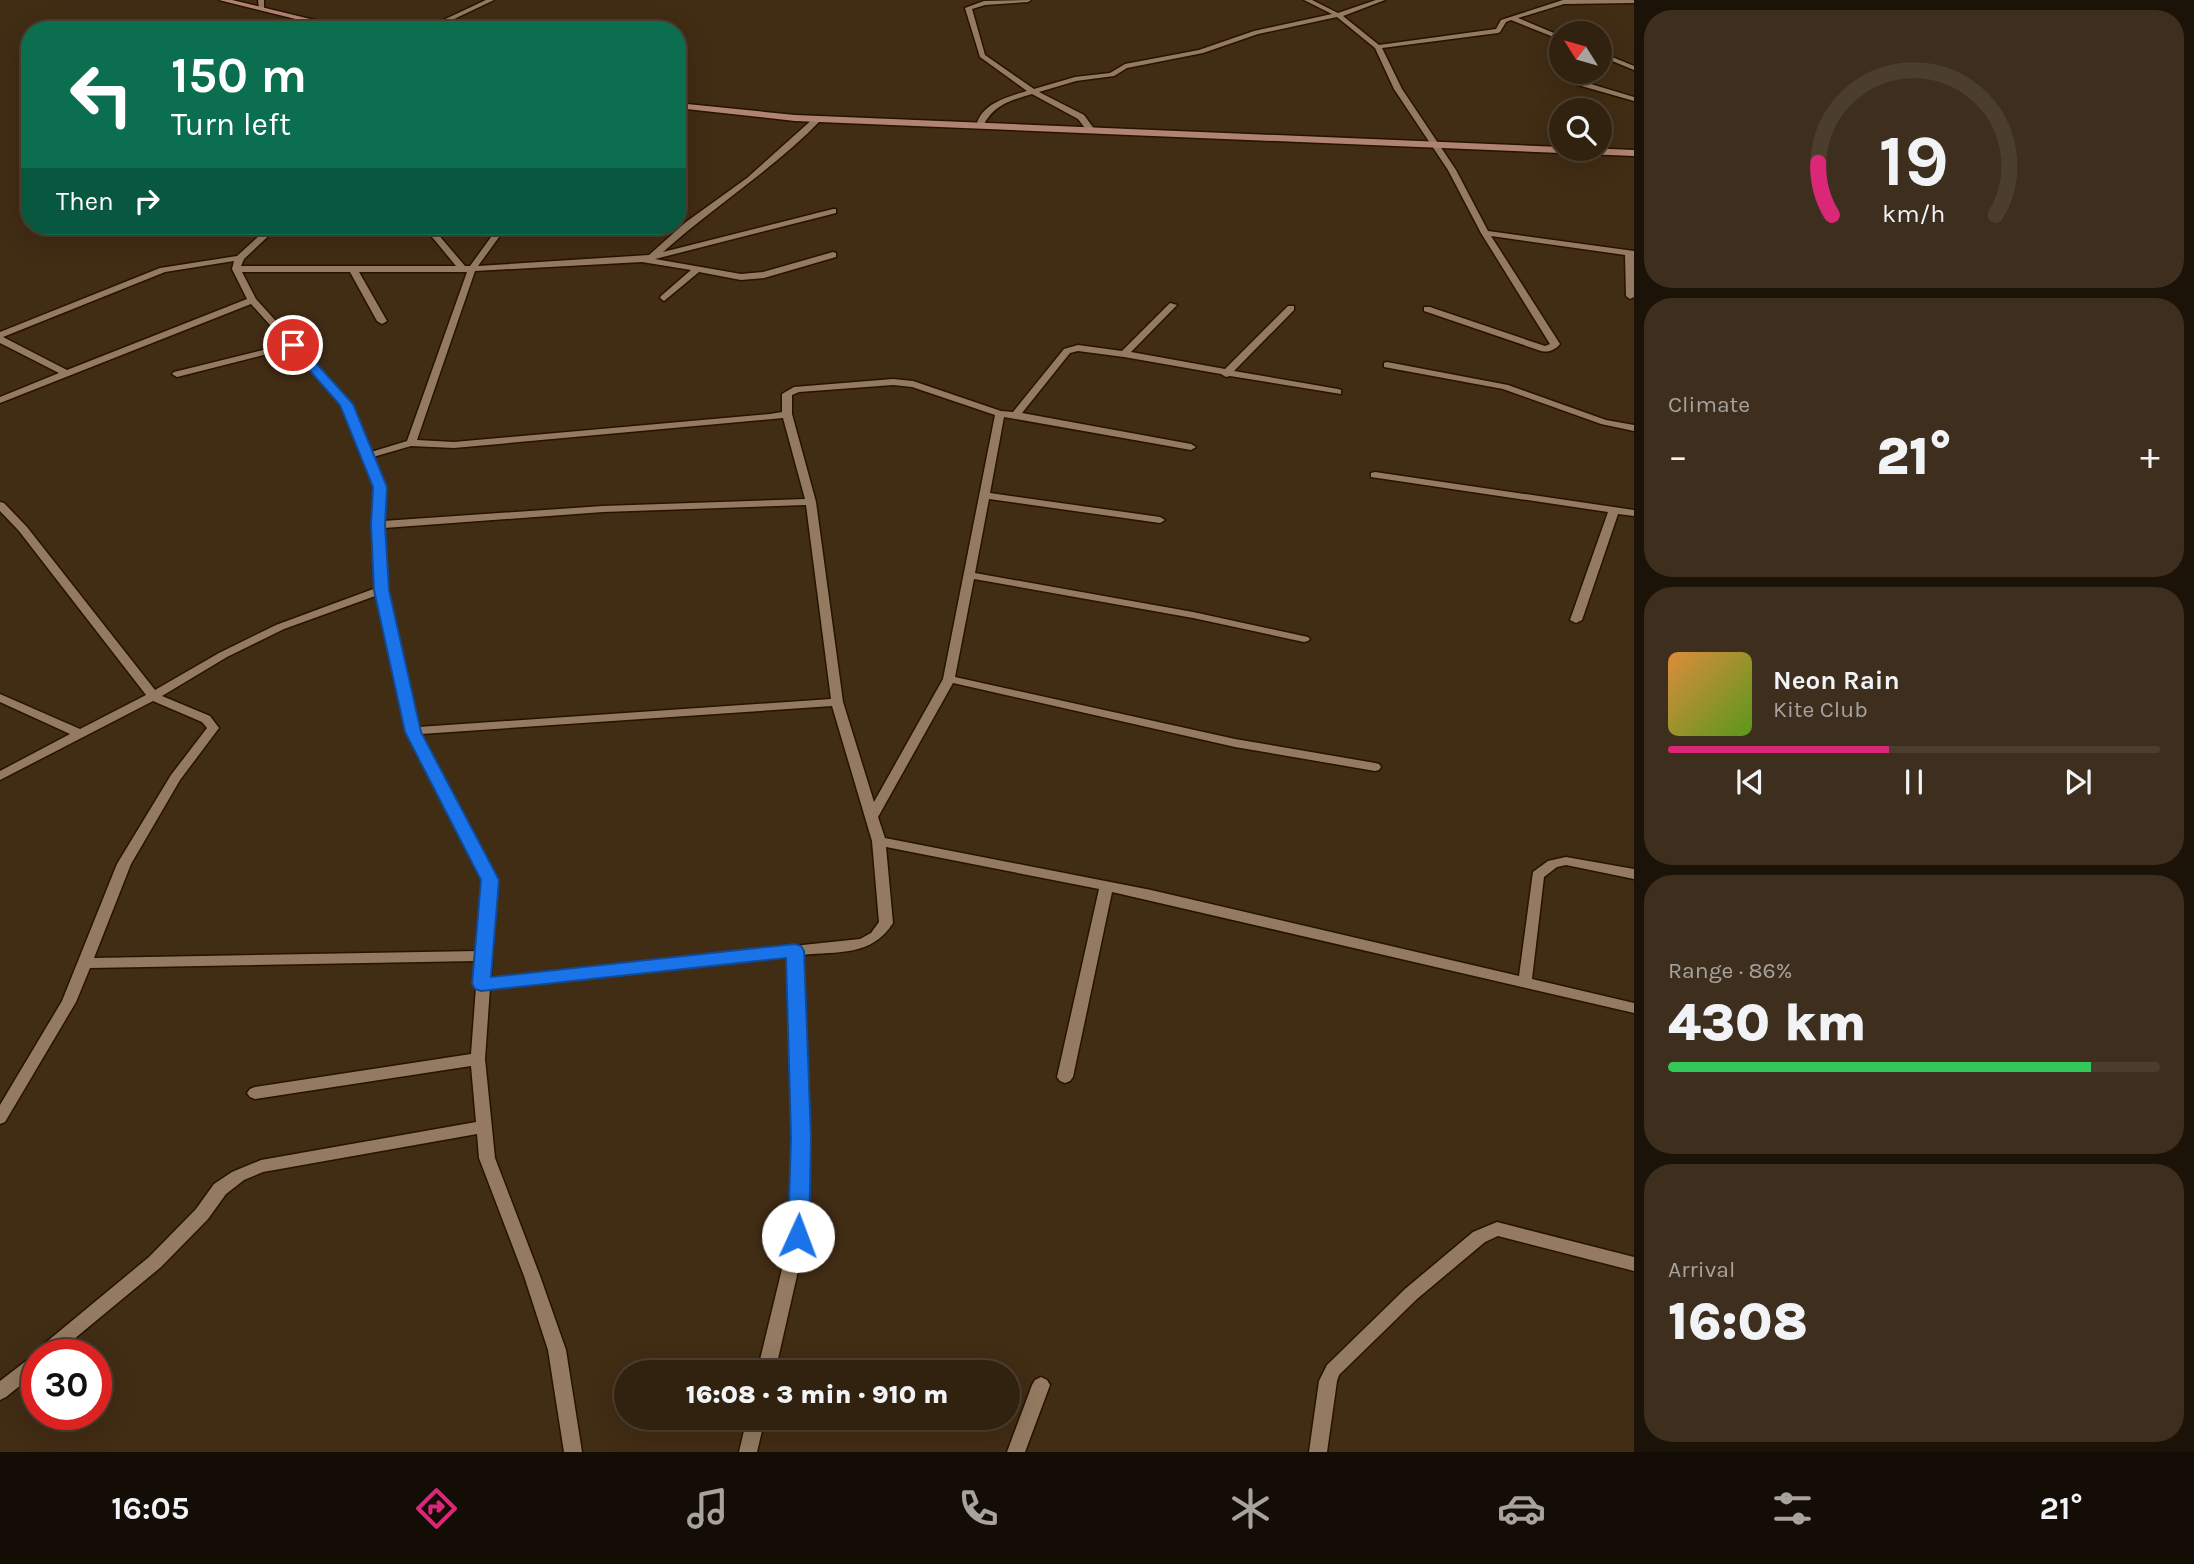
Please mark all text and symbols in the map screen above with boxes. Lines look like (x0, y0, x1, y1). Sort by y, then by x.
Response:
north arrow (1549, 21, 1612, 84)
map controls (1549, 21, 1612, 161)
text: 150 m (171, 47, 307, 104)
icon: left (56, 49, 147, 140)
button: search (1549, 98, 1612, 161)
text: Turn left (171, 106, 291, 143)
text: 19 (1879, 119, 1949, 204)
icon: right (128, 182, 166, 220)
text: Then (56, 186, 114, 217)
text: km/h (1882, 199, 1946, 228)
pin (263, 315, 323, 375)
icon: arrive (274, 326, 312, 364)
text: Climate (1668, 391, 1750, 418)
text: 21° (1876, 426, 1952, 487)
text: − (1668, 434, 1688, 479)
text: + (2140, 434, 2160, 479)
text: Neon Rain (1773, 665, 1900, 696)
text: Kite Club (1773, 696, 1868, 723)
icon: previous (1731, 763, 1769, 801)
icon: pause (1895, 763, 1933, 801)
icon: next (2059, 763, 2097, 801)
text: Range · 86% (1668, 957, 1792, 984)
text: 430 km (1668, 992, 1866, 1053)
position arrow (761, 1199, 835, 1273)
text: Arrival (1668, 1256, 1735, 1283)
text: 16:08 (1668, 1291, 1808, 1352)
speed limit sign: 30 (21, 1339, 112, 1430)
text: 16:08 · 3 min · 910 m (686, 1379, 948, 1410)
icon: directions (412, 1484, 461, 1533)
icon: music (683, 1484, 732, 1533)
icon: phone (954, 1484, 1003, 1533)
icon: climate (1226, 1484, 1275, 1533)
icon: car (1497, 1484, 1546, 1533)
icon: filters (1768, 1484, 1817, 1533)
text: 16:05 (111, 1490, 189, 1527)
text: 21° (2040, 1490, 2083, 1527)

